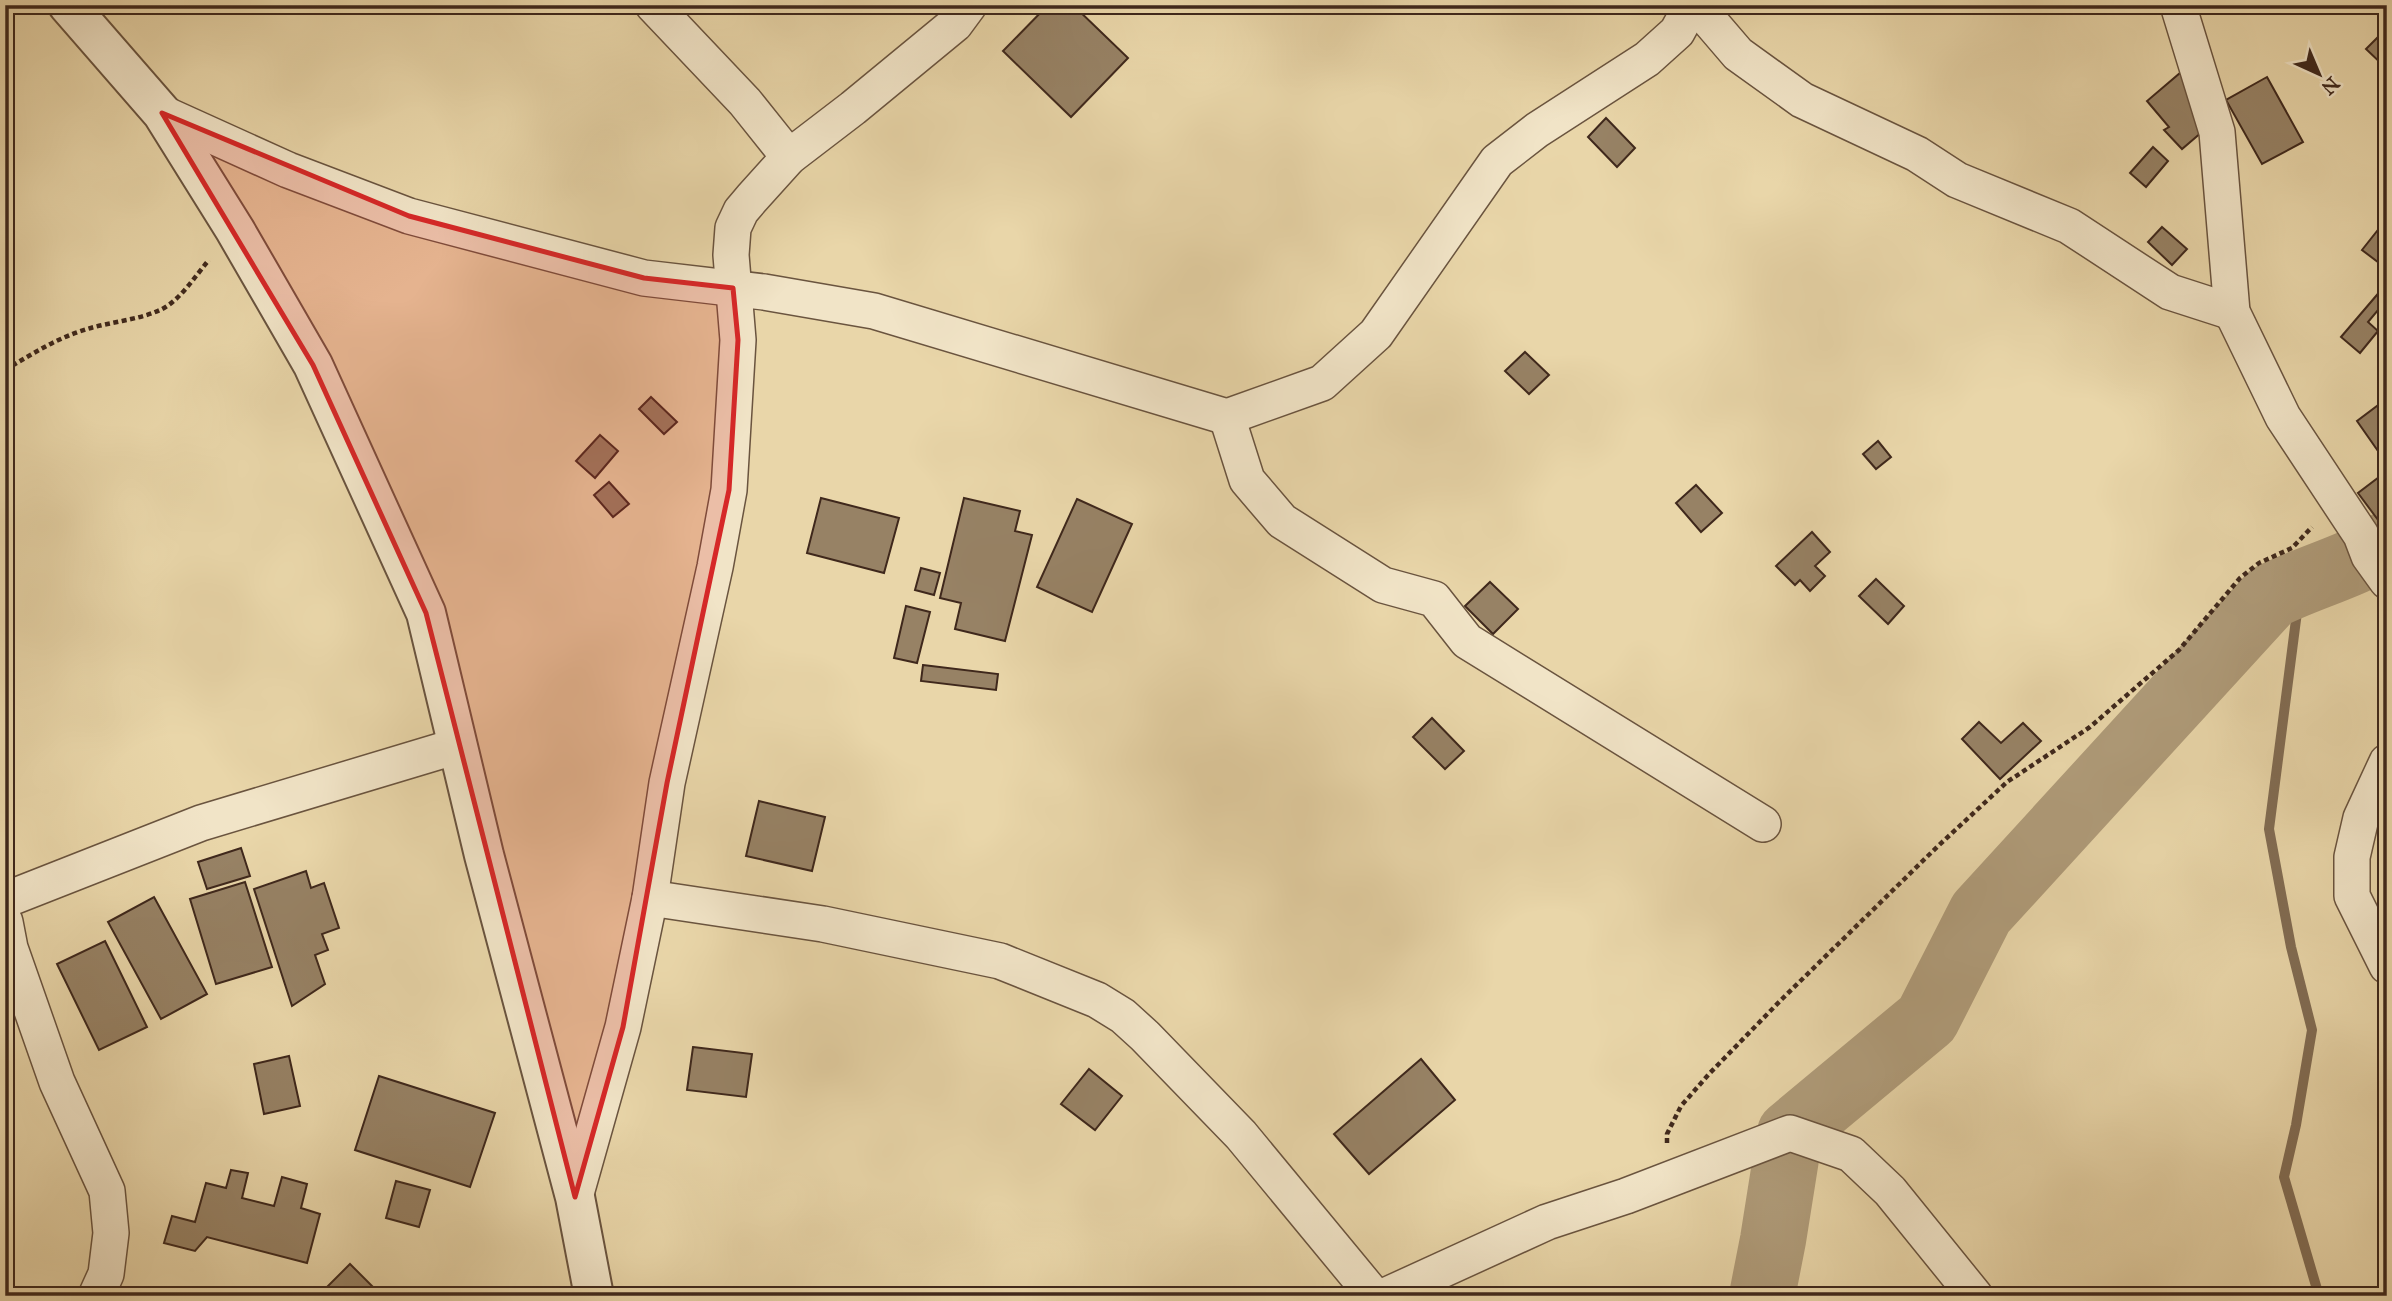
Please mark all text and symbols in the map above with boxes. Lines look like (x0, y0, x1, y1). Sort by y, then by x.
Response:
north arrow (2284, 38, 2354, 108)
text: N (2317, 72, 2344, 100)

